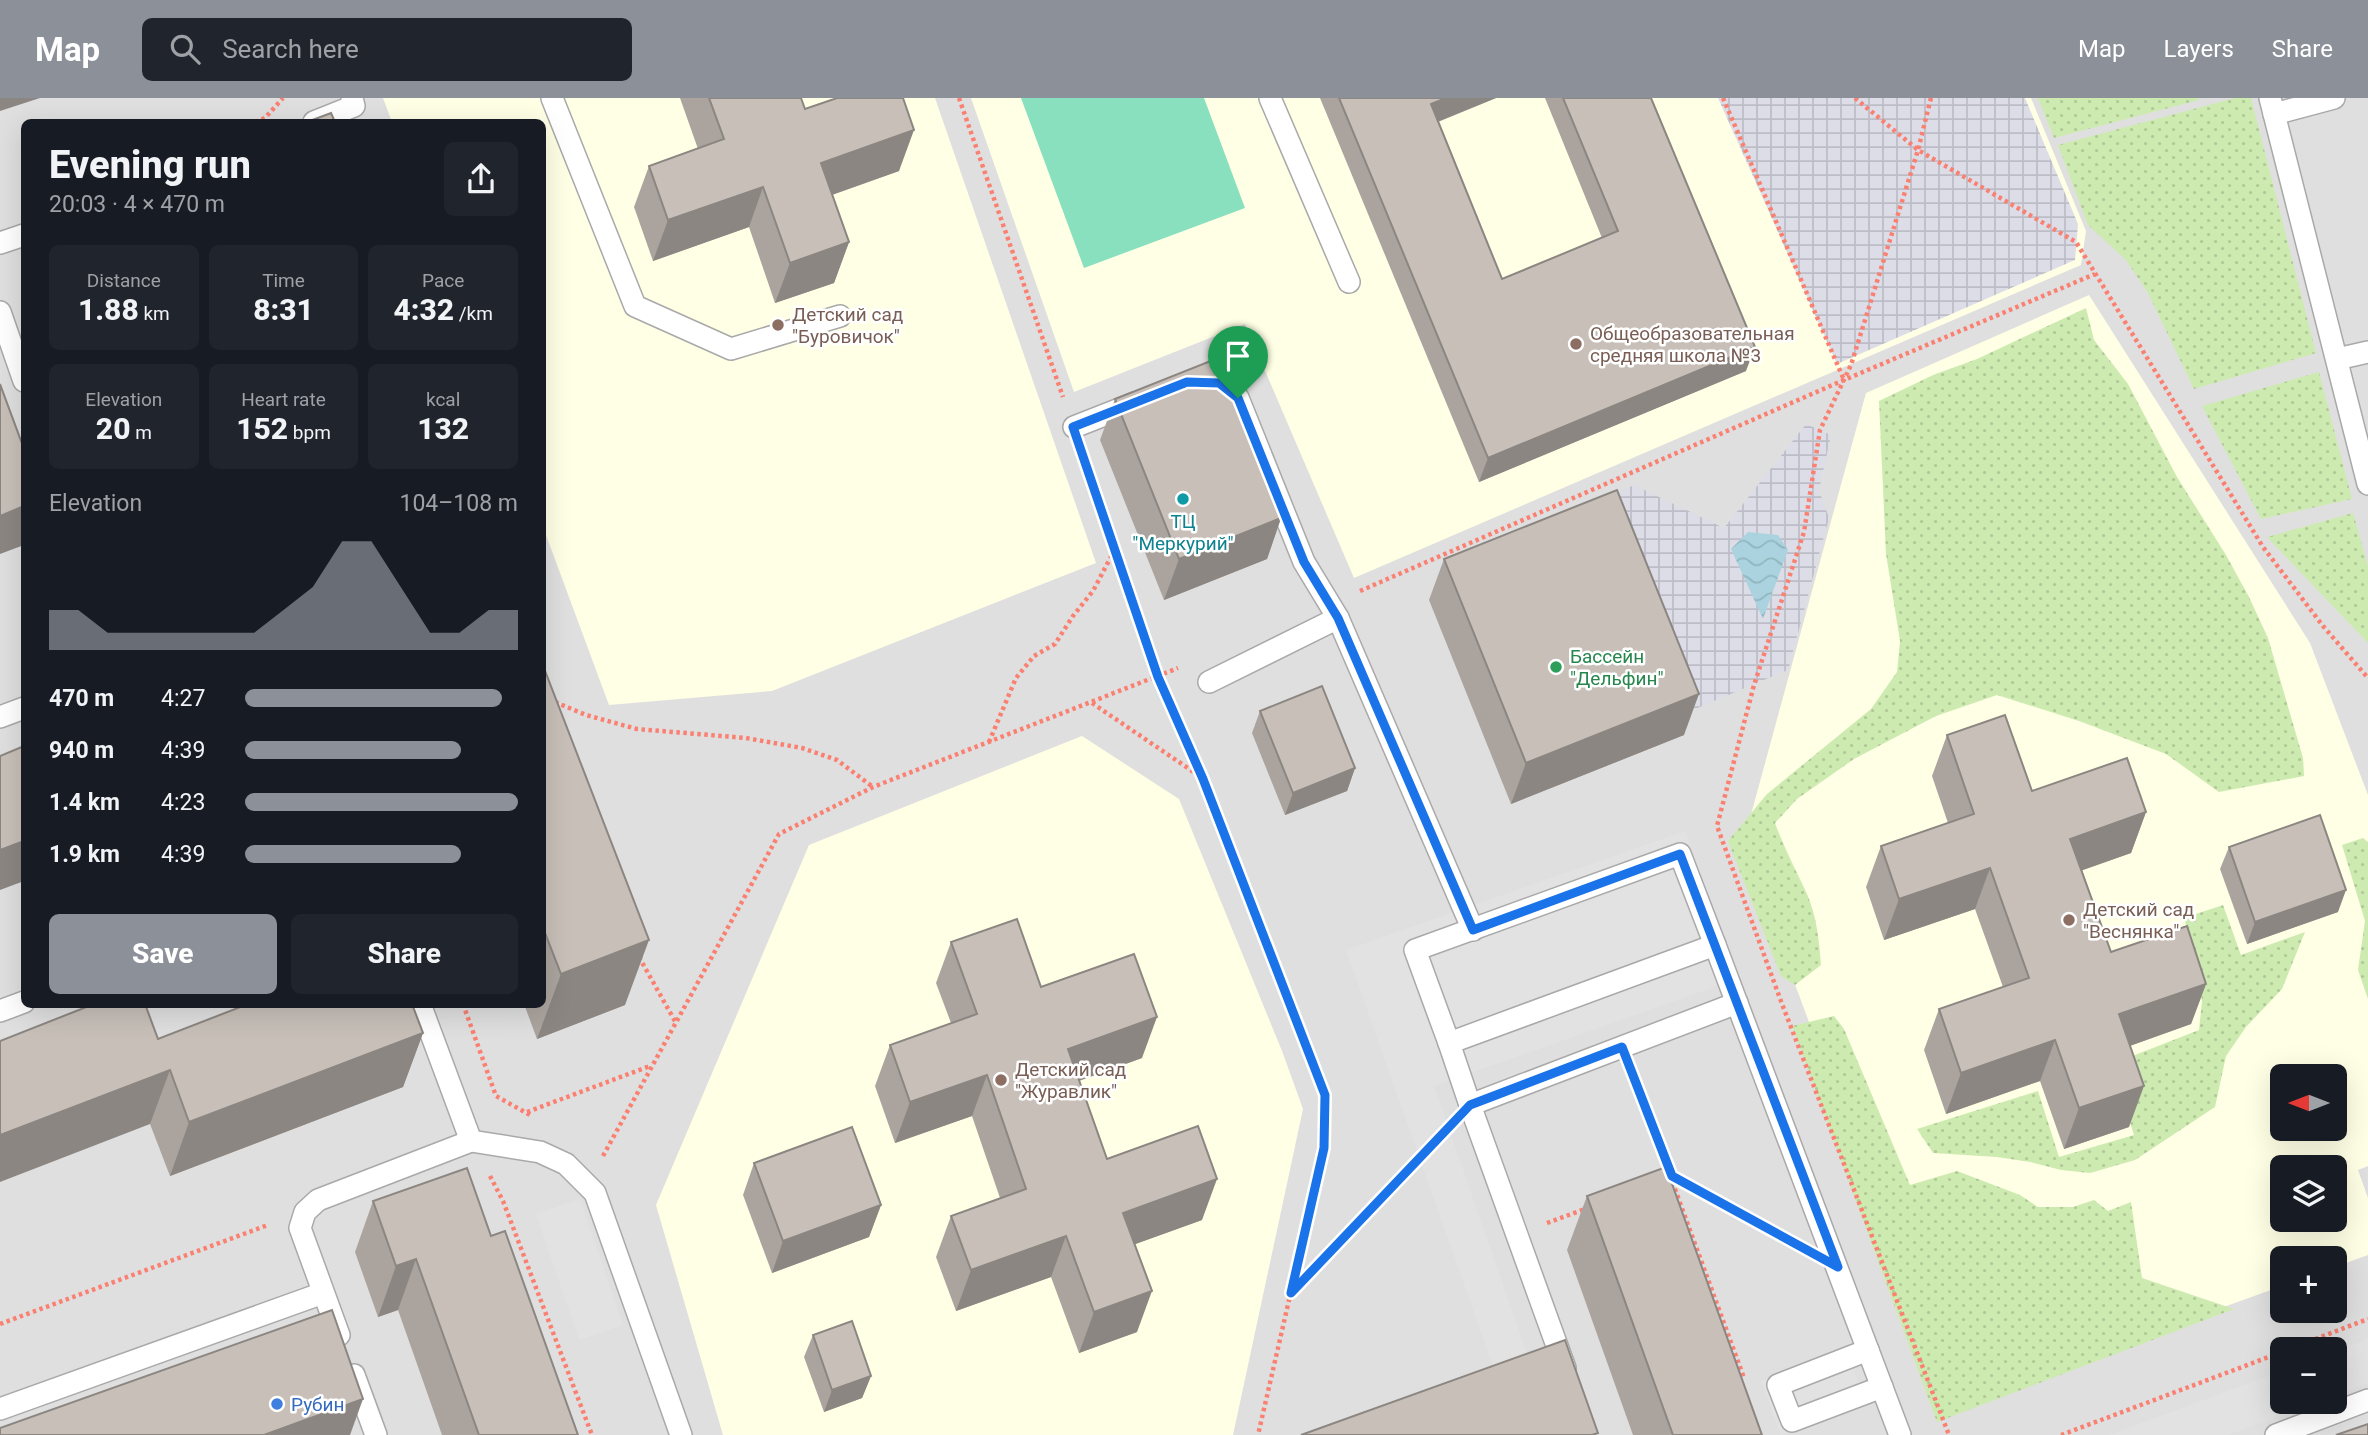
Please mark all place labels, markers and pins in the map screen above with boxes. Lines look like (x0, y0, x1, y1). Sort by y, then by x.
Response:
place label: Детский сад "Буровичок" (792, 303, 903, 348)
marker: Детский сад "Буровичок" (770, 317, 786, 333)
place label: Общеобразовательная средняя школа №3 (1590, 322, 1795, 367)
pin (1208, 326, 1268, 398)
marker: Общеобразовательная средняя школа №3 (1568, 336, 1584, 352)
marker: ТЦ "Меркурий" (1175, 491, 1191, 507)
place label: ТЦ "Меркурий" (1132, 510, 1234, 555)
place label: Бассейн "Дельфин" (1570, 645, 1664, 690)
marker: Бассейн "Дельфин" (1548, 659, 1564, 675)
place label: Детский сад "Веснянка" (2083, 898, 2194, 943)
marker: Детский сад "Веснянка" (2061, 912, 2077, 928)
place label: Детский сад "Журавлик" (1015, 1058, 1126, 1103)
marker: Детский сад "Журавлик" (993, 1072, 1009, 1088)
place label: Рубин (291, 1393, 344, 1416)
marker: Рубин (269, 1396, 285, 1412)

